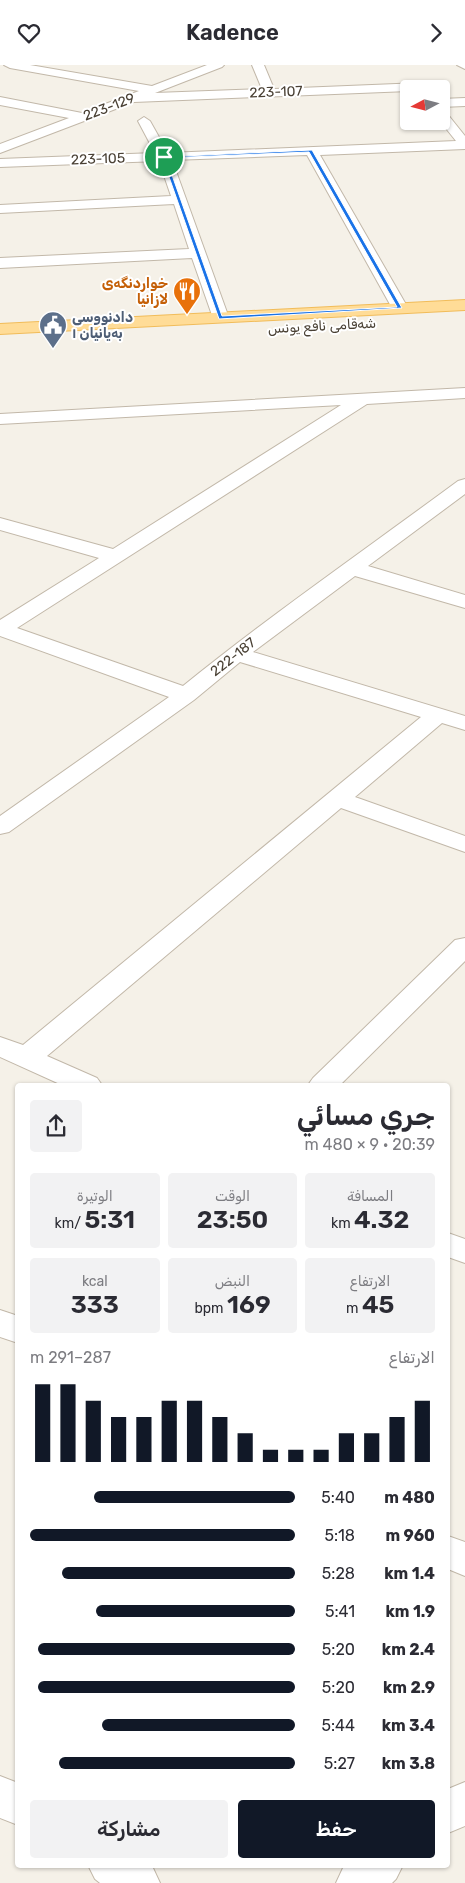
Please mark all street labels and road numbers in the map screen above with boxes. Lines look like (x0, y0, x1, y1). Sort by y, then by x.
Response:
street label: 223-107 (249, 83, 303, 101)
street label: 223-129 (81, 89, 137, 125)
street label: 223-105 (71, 150, 125, 168)
street label: شەقامی نافع یونس (267, 315, 377, 339)
street label: 222-187 (207, 634, 259, 680)

